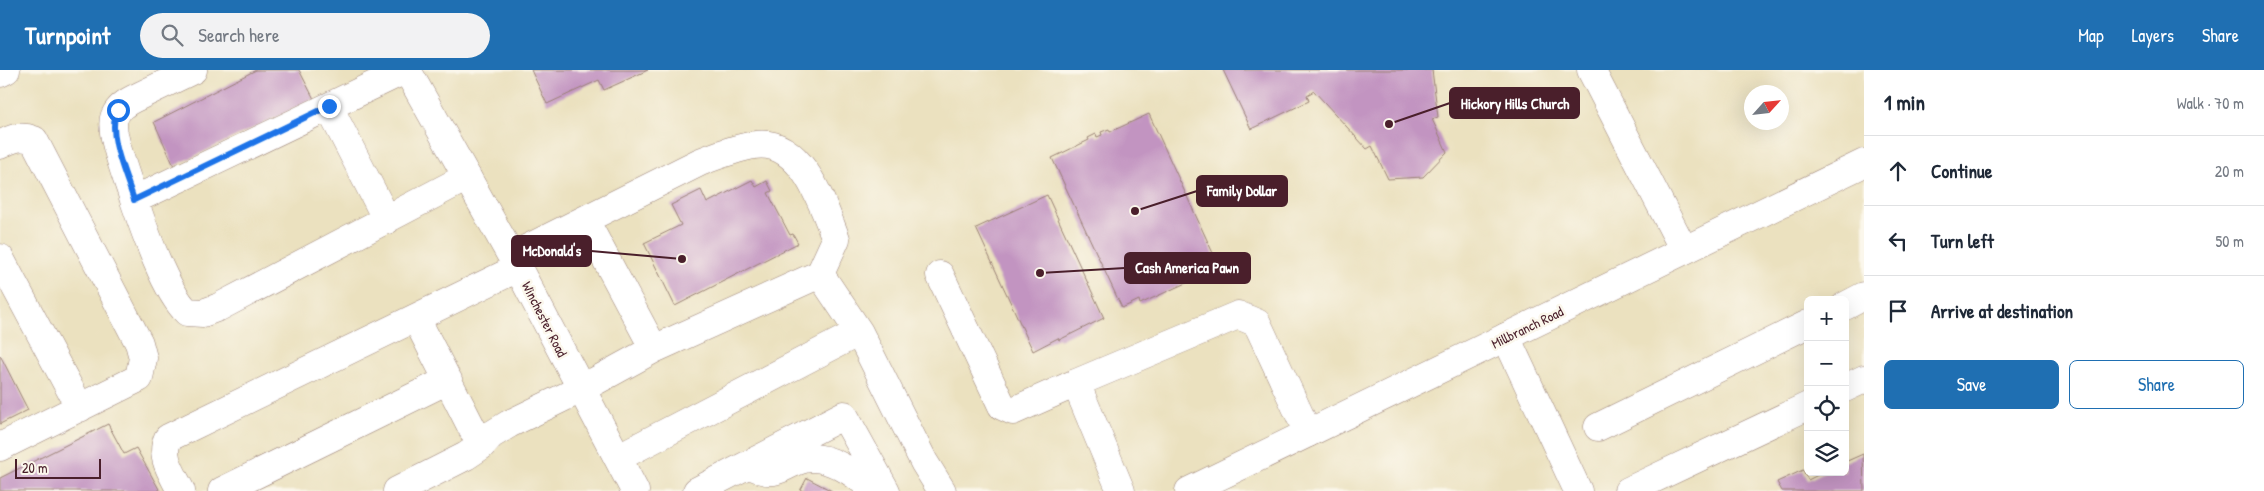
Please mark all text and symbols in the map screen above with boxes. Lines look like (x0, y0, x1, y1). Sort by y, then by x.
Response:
search box (140, 13, 490, 58)
text: Turnpoint (25, 19, 110, 51)
icon: search (158, 21, 186, 49)
text: Search here (198, 22, 280, 48)
text: Map (2078, 23, 2104, 48)
text: Layers (2132, 23, 2174, 48)
text: Share (2202, 23, 2239, 48)
north arrow (1744, 85, 1789, 130)
callout: Hickory Hills Church (1450, 88, 1579, 118)
text: 1 min (1884, 88, 1925, 117)
text: Walk · 70 m (2177, 92, 2244, 114)
text: Hickory Hills Church (1461, 93, 1570, 115)
route end (318, 95, 341, 118)
route start (107, 99, 130, 122)
icon: ahead (1884, 157, 1912, 185)
text: Continue (1931, 158, 1992, 184)
text: 20 m (2215, 160, 2244, 182)
callout: Family Dollar (1197, 176, 1287, 206)
text: Family Dollar (1206, 180, 1277, 202)
icon: left (1884, 227, 1912, 255)
text: Turn left (1931, 228, 1994, 254)
text: 50 m (2216, 230, 2244, 252)
callout: McDonald's (512, 236, 591, 266)
text: McDonald's (523, 240, 582, 261)
callout: Cash America Pawn (1125, 253, 1250, 283)
text: Cash America Pawn (1135, 257, 1239, 278)
street label: Winchester Road (518, 278, 572, 360)
map controls (1804, 296, 1849, 476)
button: + (1804, 296, 1849, 341)
icon: arrive (1884, 297, 1912, 325)
text: Arrive at destination (1931, 298, 2073, 324)
street label: Millbranch Road (1488, 301, 1567, 353)
button: − (1804, 341, 1849, 386)
button: Save (1884, 360, 2059, 409)
button: Share (2069, 360, 2244, 409)
button: locate (1804, 386, 1849, 431)
button: layers (1804, 431, 1849, 476)
scale bar (15, 456, 101, 479)
text: 20 m (22, 458, 48, 477)

